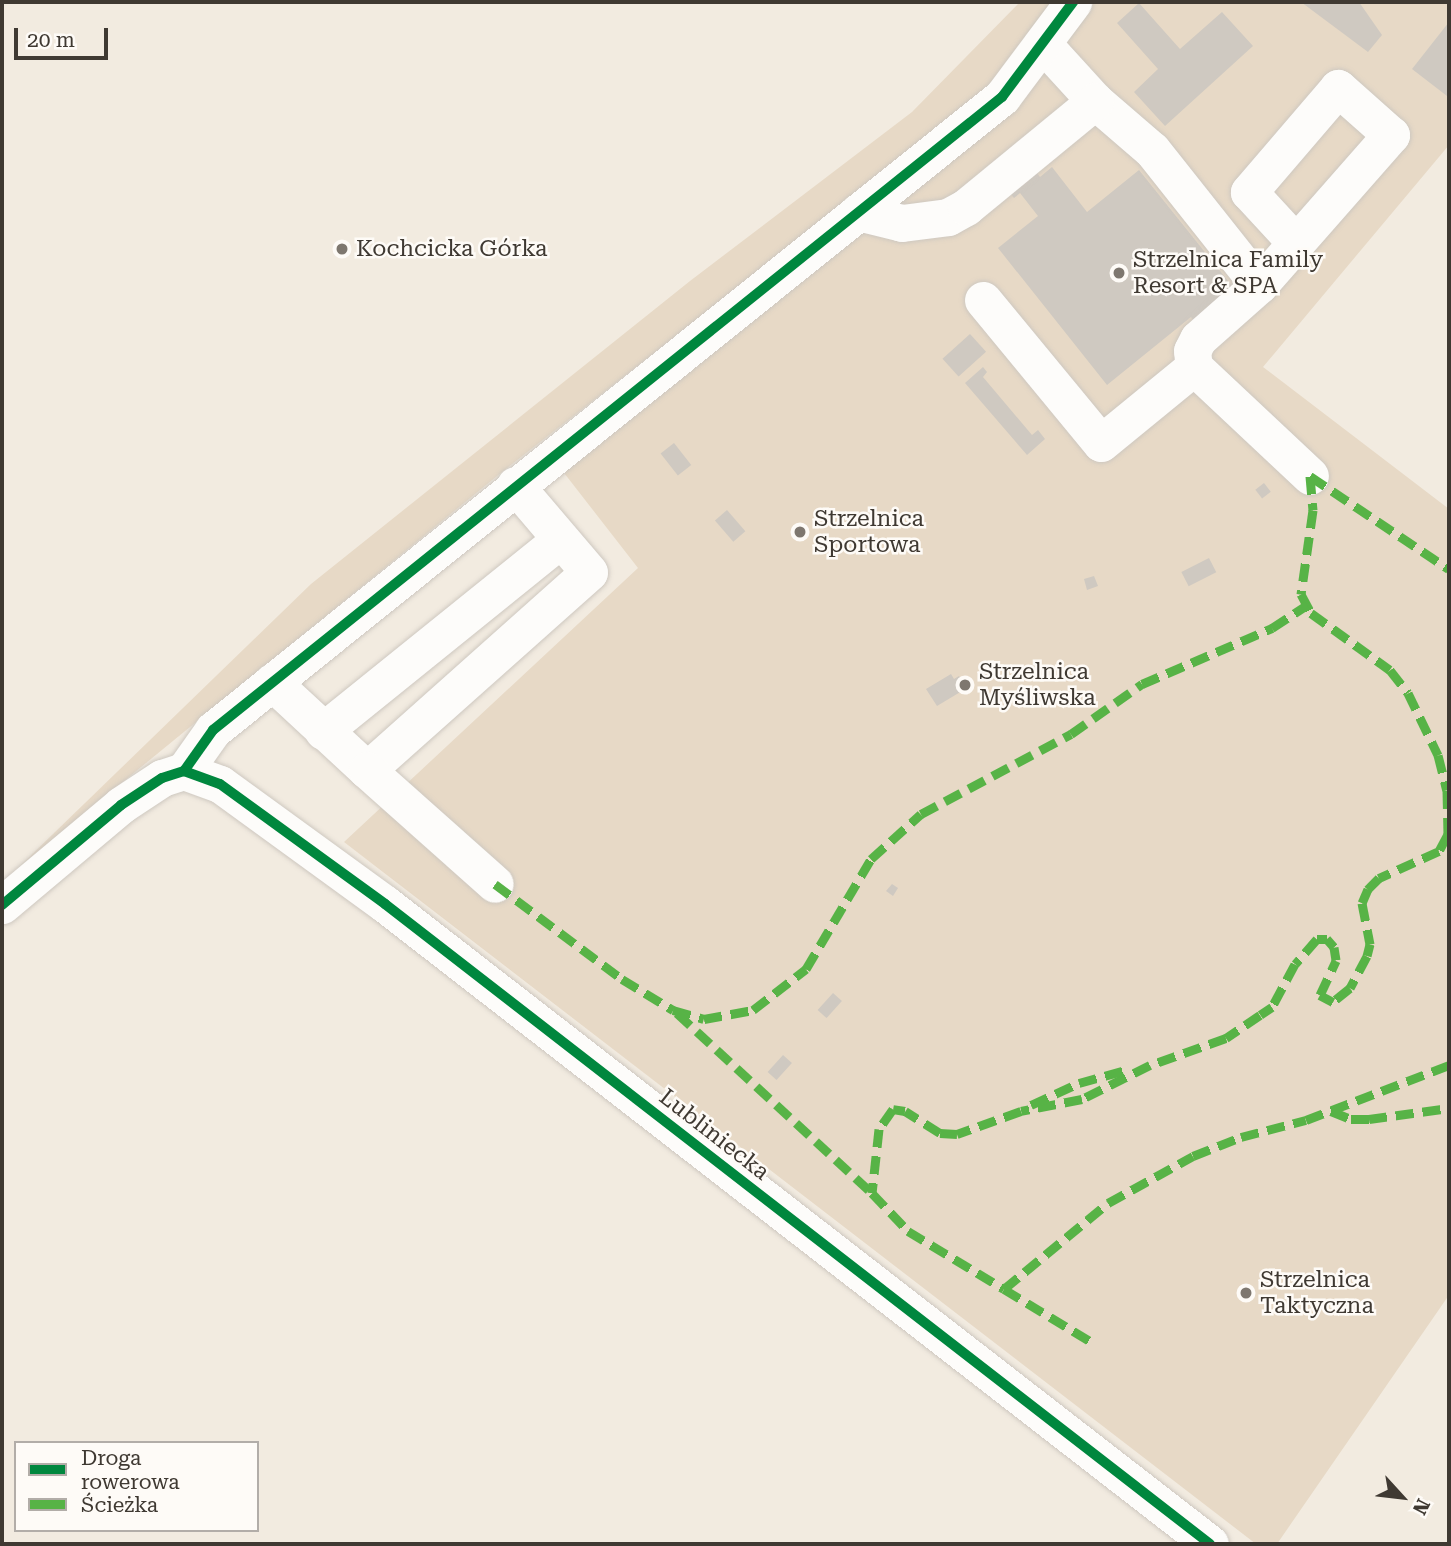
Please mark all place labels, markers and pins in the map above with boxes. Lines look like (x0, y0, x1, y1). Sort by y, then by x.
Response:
place label: Kochcicka Górka (356, 235, 547, 263)
marker: Kochcicka Górka (334, 241, 350, 257)
place label: Strzelnica Family Resort & SPA (1133, 246, 1323, 300)
marker: Strzelnica Family Resort & SPA (1111, 265, 1127, 281)
place label: Strzelnica Sportowa (814, 505, 924, 559)
marker: Strzelnica Sportowa (792, 524, 808, 540)
place label: Strzelnica Myśliwska (979, 658, 1096, 712)
marker: Strzelnica Myśliwska (957, 677, 973, 693)
place label: Strzelnica Taktyczna (1260, 1266, 1374, 1320)
marker: Strzelnica Taktyczna (1238, 1285, 1254, 1301)

